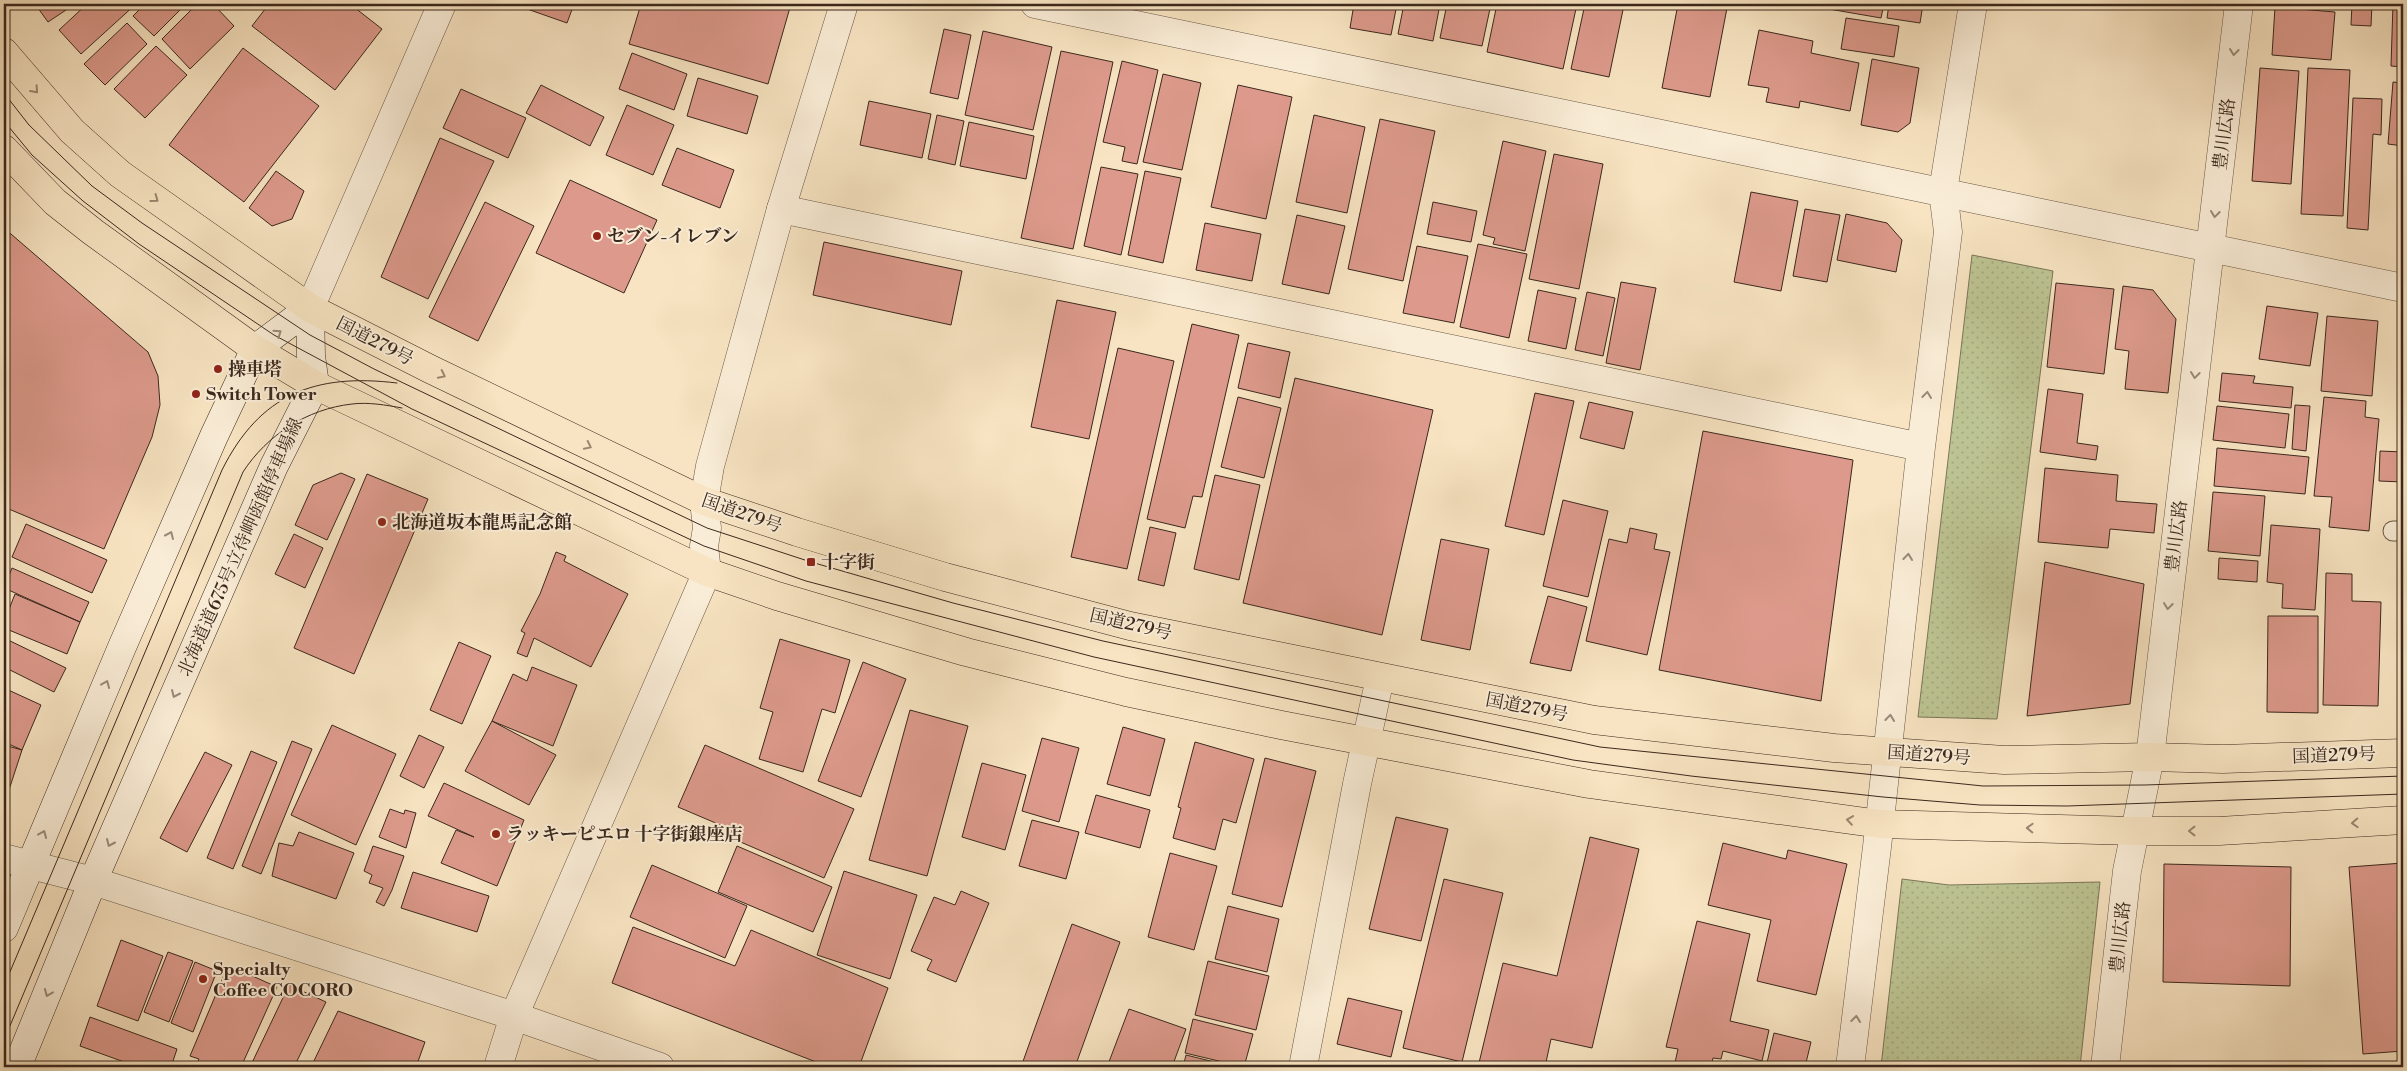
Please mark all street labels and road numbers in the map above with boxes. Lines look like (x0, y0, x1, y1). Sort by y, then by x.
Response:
street label: 豊川広路 (2209, 97, 2240, 171)
street label: 国道279号 (332, 312, 417, 371)
street label: 北海道道675号立待岬函館停車場線 (173, 414, 308, 680)
street label: 国道279号 (698, 489, 785, 538)
street label: 豊川広路 (2161, 499, 2192, 573)
street label: 国道279号 (1087, 604, 1174, 645)
street label: 国道279号 (1484, 688, 1570, 727)
street label: 国道279号 (1886, 741, 1972, 770)
street label: 国道279号 (2292, 743, 2376, 768)
street label: 豊川広路 (2105, 900, 2136, 974)

